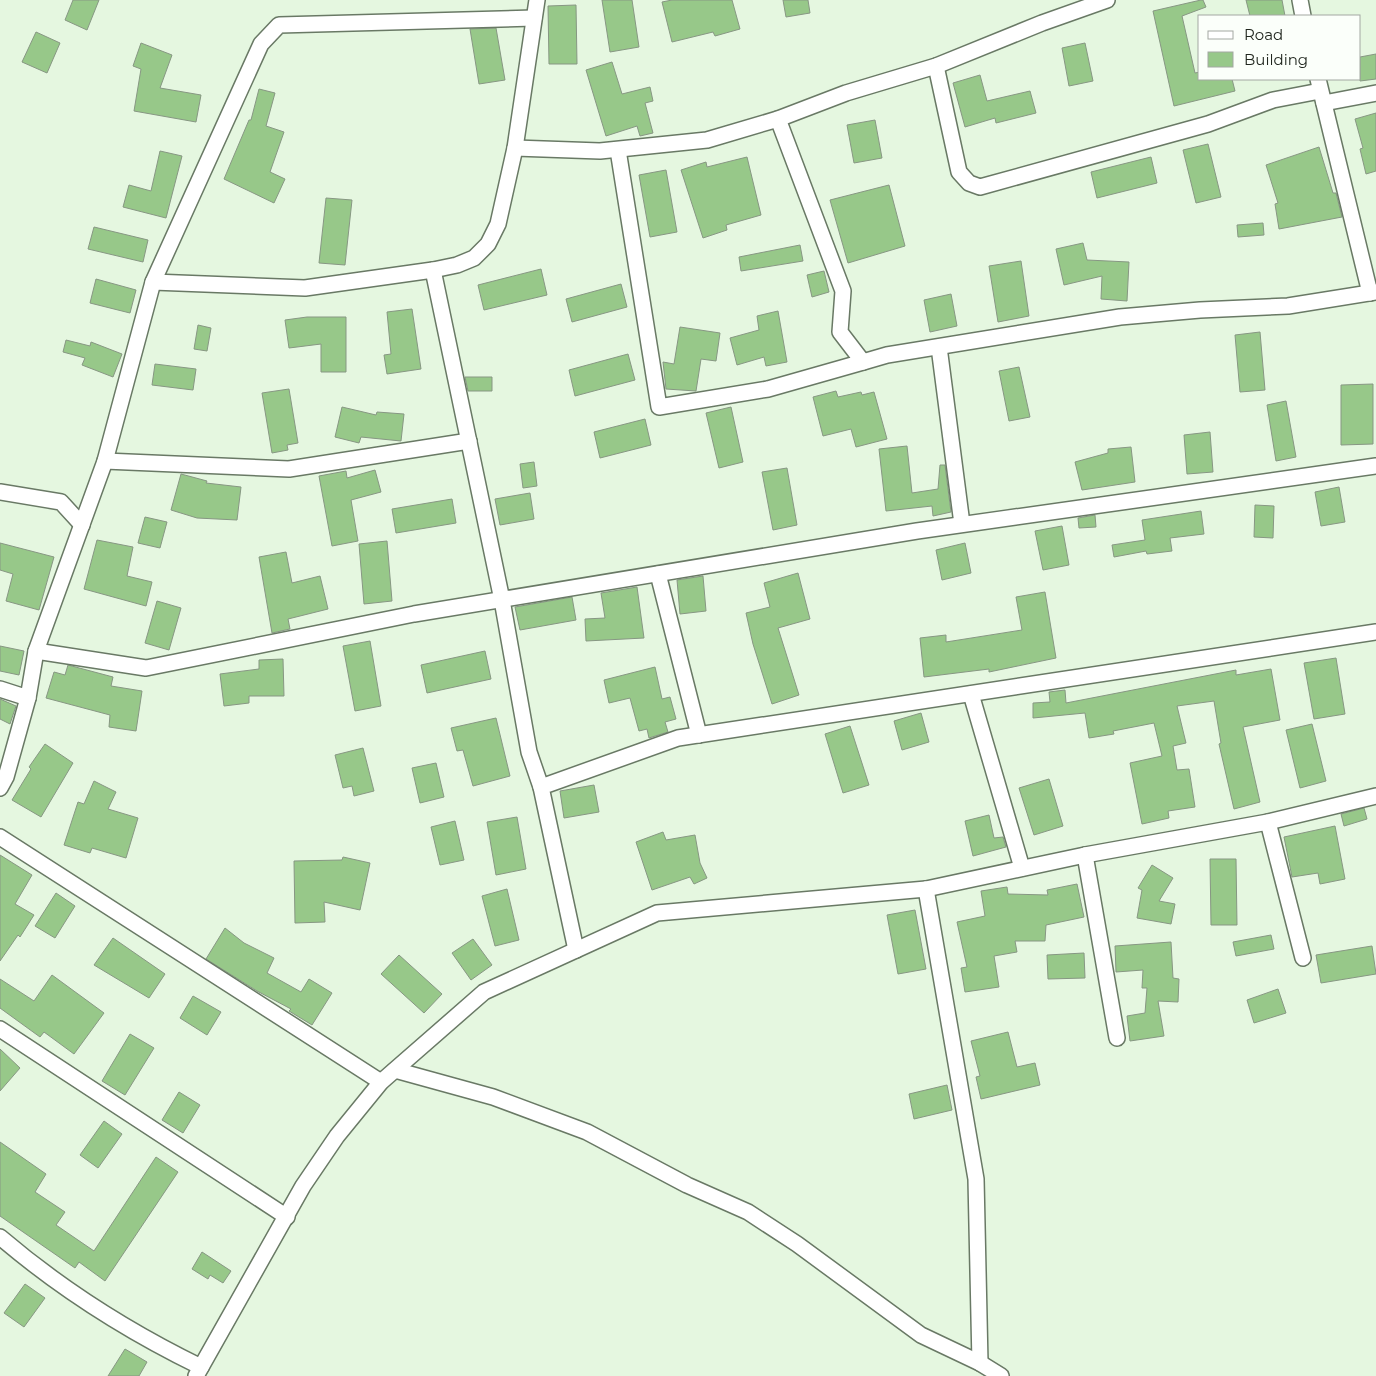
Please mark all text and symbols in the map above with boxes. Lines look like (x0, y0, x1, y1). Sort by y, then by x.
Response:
legend (1198, 15, 1361, 80)
text: Road (1244, 25, 1283, 44)
text: Building (1244, 50, 1308, 69)

